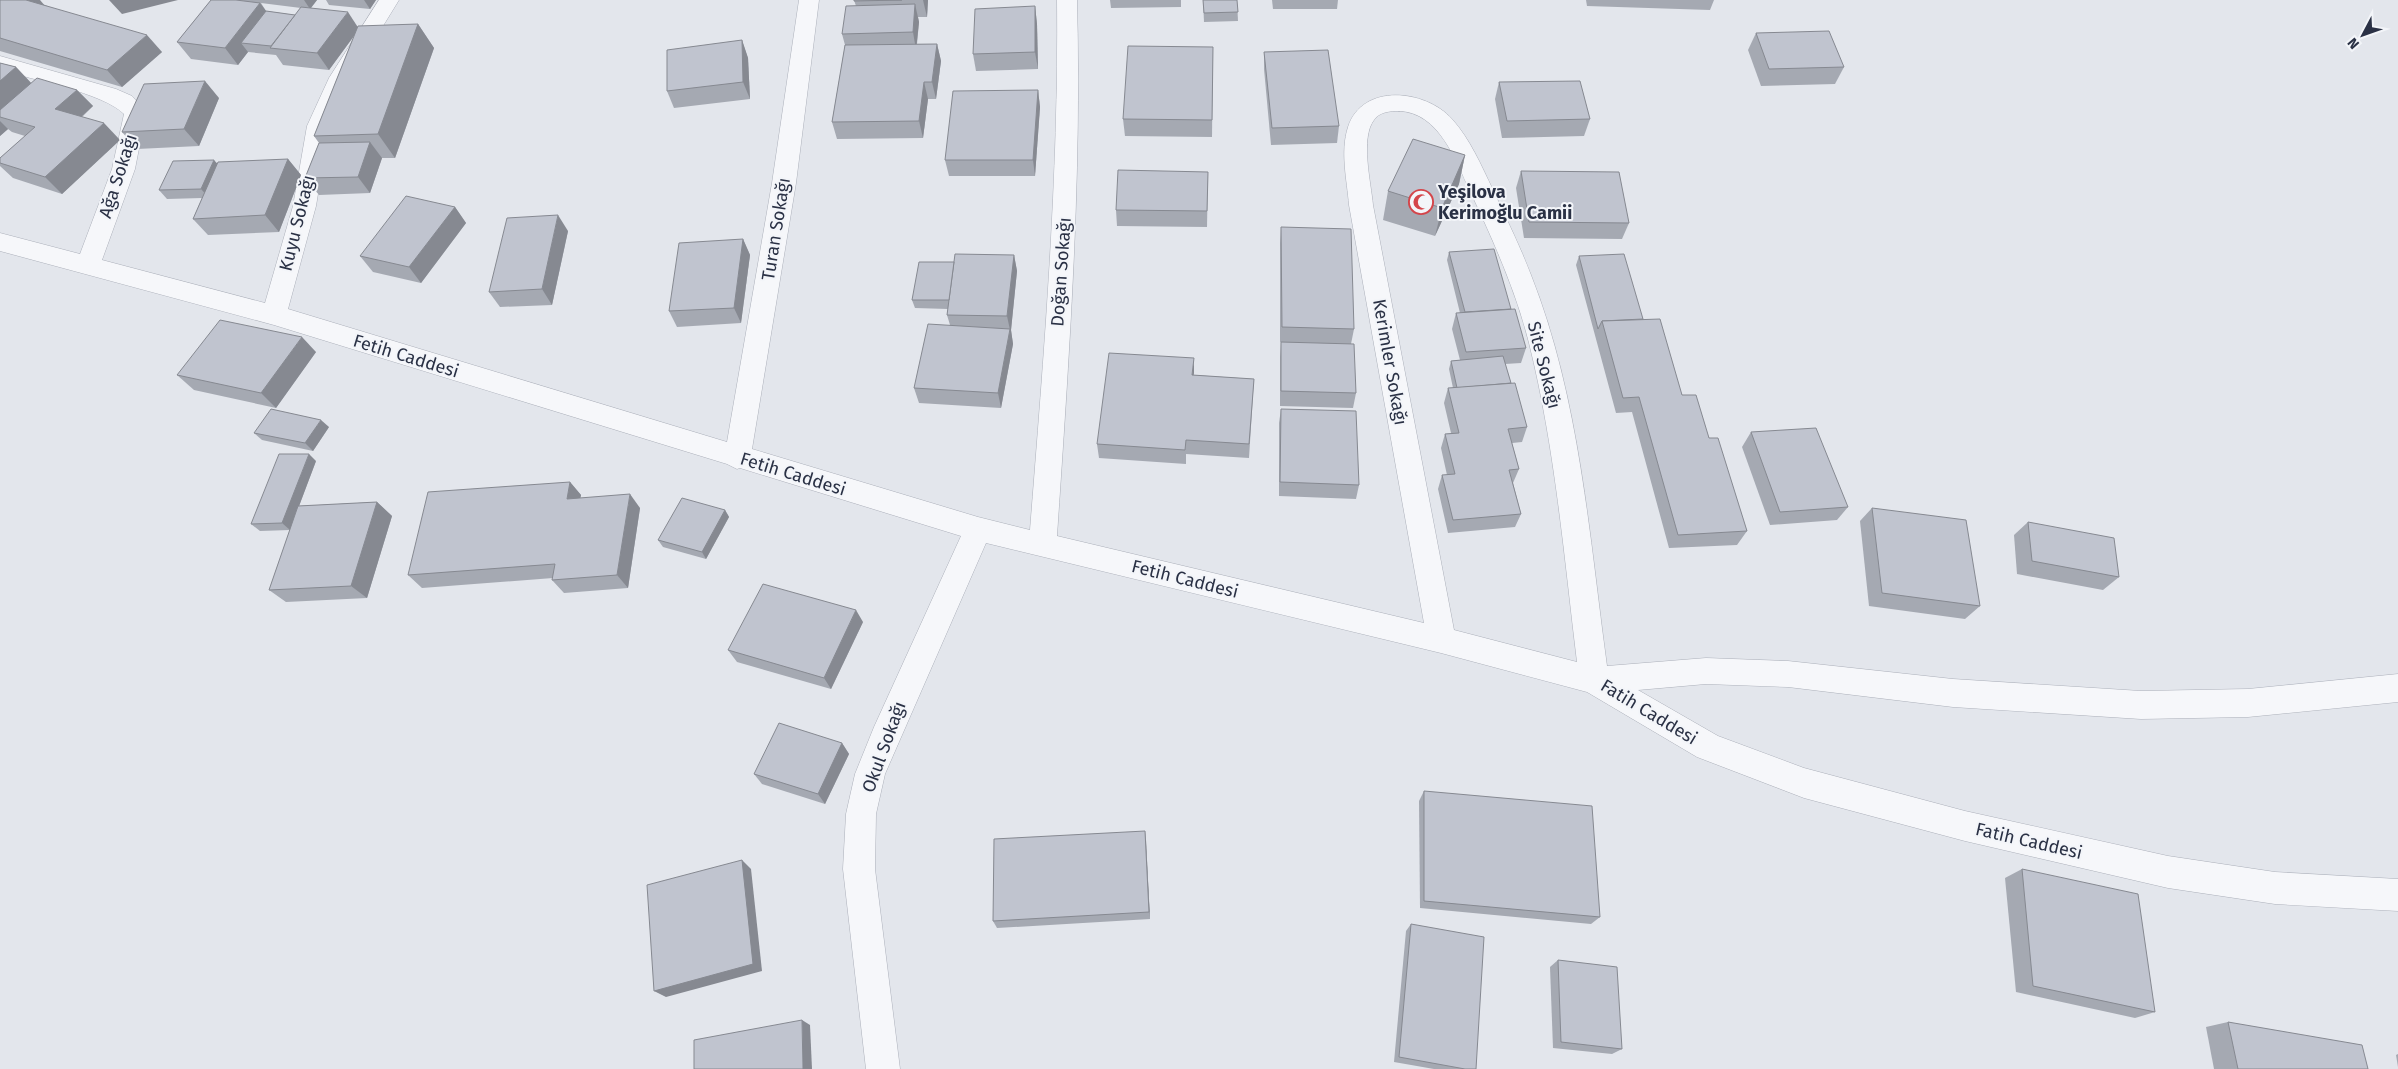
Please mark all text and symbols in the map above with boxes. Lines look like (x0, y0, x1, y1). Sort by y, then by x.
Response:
north arrow (2338, 10, 2388, 60)
text: N (2344, 34, 2363, 52)
street label: Ağa Sokağı (94, 131, 142, 221)
street label: Kuyu Sokağı (274, 173, 320, 273)
street label: Turan Sokağı (757, 176, 795, 282)
place label: Yeşilova Kerimoğlu Camii (1437, 181, 1572, 224)
mosque icon: Yeşilova Kerimoğlu Camii (1408, 189, 1434, 215)
street label: Doğan Sokağı (1046, 217, 1076, 327)
street label: Kerimler Sokağı (1368, 297, 1412, 427)
street label: Site Sokağı (1523, 319, 1565, 411)
street label: Fetih Caddesi (350, 329, 462, 383)
street label: Fetih Caddesi (737, 447, 849, 501)
street label: Fetih Caddesi (1129, 555, 1241, 603)
street label: Fatih Caddesi (1597, 675, 1701, 749)
street label: Okul Sokağı (857, 698, 911, 796)
street label: Fatih Caddesi (1973, 818, 2085, 864)

